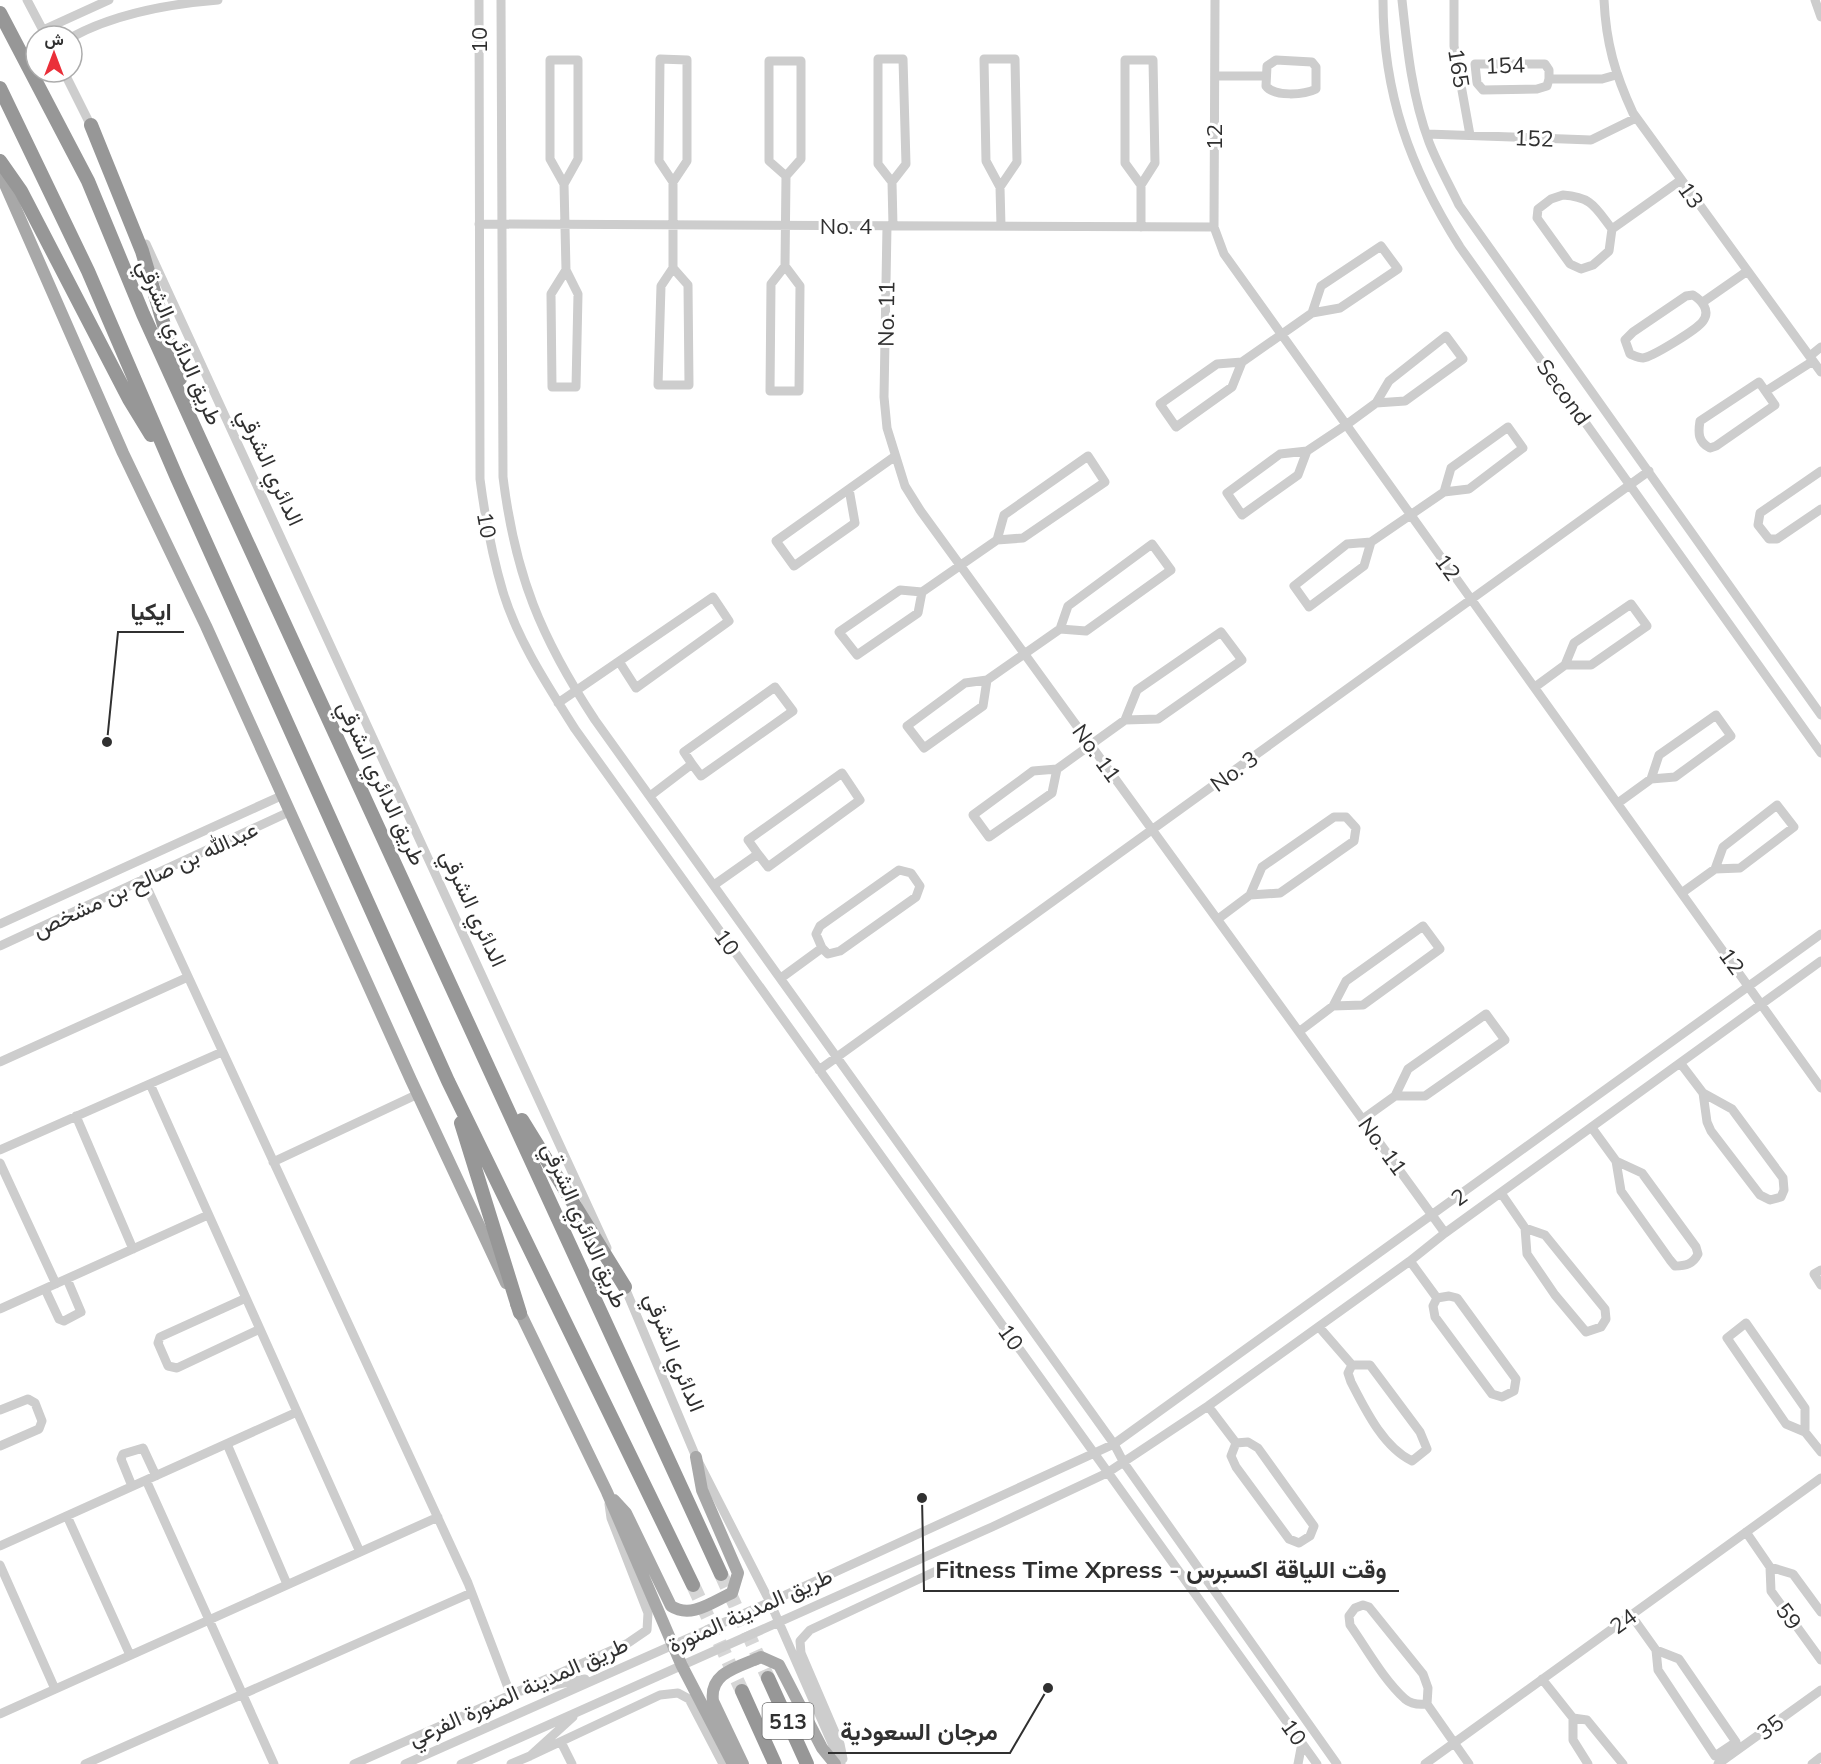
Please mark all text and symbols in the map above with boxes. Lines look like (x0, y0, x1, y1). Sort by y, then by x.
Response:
north arrow (24, 24, 84, 84)
street label: 10 (465, 27, 493, 53)
text: ش (44, 29, 64, 49)
street label: 165 (1442, 46, 1476, 90)
street label: 154 (1485, 50, 1525, 80)
street label: 152 (1514, 123, 1554, 153)
street label: 12 (1200, 124, 1228, 150)
street label: 13 (1672, 176, 1710, 214)
street label: No. 4 (820, 212, 872, 240)
street label: طريق الدائري الشرقي (126, 255, 229, 431)
street label: No. 11 (871, 281, 901, 347)
street label: Second (1531, 353, 1597, 431)
street label: الدائري الشرقي (227, 404, 310, 532)
street label: 10 (471, 510, 503, 540)
street label: 12 (1429, 548, 1467, 586)
callout: ايكيا (118, 590, 184, 632)
text: ايكيا (130, 596, 172, 626)
street label: طريق الدائري الشرقي (327, 696, 432, 872)
street label: No. 11 (1066, 718, 1128, 788)
street label: No. 3 (1205, 744, 1263, 798)
street label: عبدالله بن صالح بن مشخص (28, 815, 262, 944)
street label: الدائري الشرقي (430, 845, 513, 973)
street label: 10 (708, 923, 746, 961)
street label: 12 (1713, 942, 1751, 980)
street label: No. 11 (1352, 1111, 1414, 1181)
street label: طريق الدائري الشرقي (531, 1138, 634, 1314)
street label: 2 (1445, 1182, 1473, 1212)
street label: الدائري الشرقي (634, 1288, 712, 1418)
street label: 10 (992, 1318, 1030, 1356)
callout: Fitness Time Xpress - وقت اللياقة اكسبرس (924, 1549, 1399, 1591)
text: Fitness Time Xpress - وقت اللياقة اكسبرس (935, 1554, 1387, 1585)
street label: طريق المدينة المنورة (664, 1561, 836, 1659)
street label: 59 (1770, 1597, 1808, 1635)
street label: 24 (1604, 1602, 1642, 1640)
street label: طريق المدينة المنورة الفرعي (404, 1630, 634, 1757)
road number: 513 (762, 1703, 814, 1739)
street label: 35 (1751, 1708, 1789, 1746)
callout: مرجان السعودية (828, 1711, 1010, 1753)
street label: 10 (1275, 1713, 1313, 1751)
text: مرجان السعودية (840, 1716, 998, 1747)

